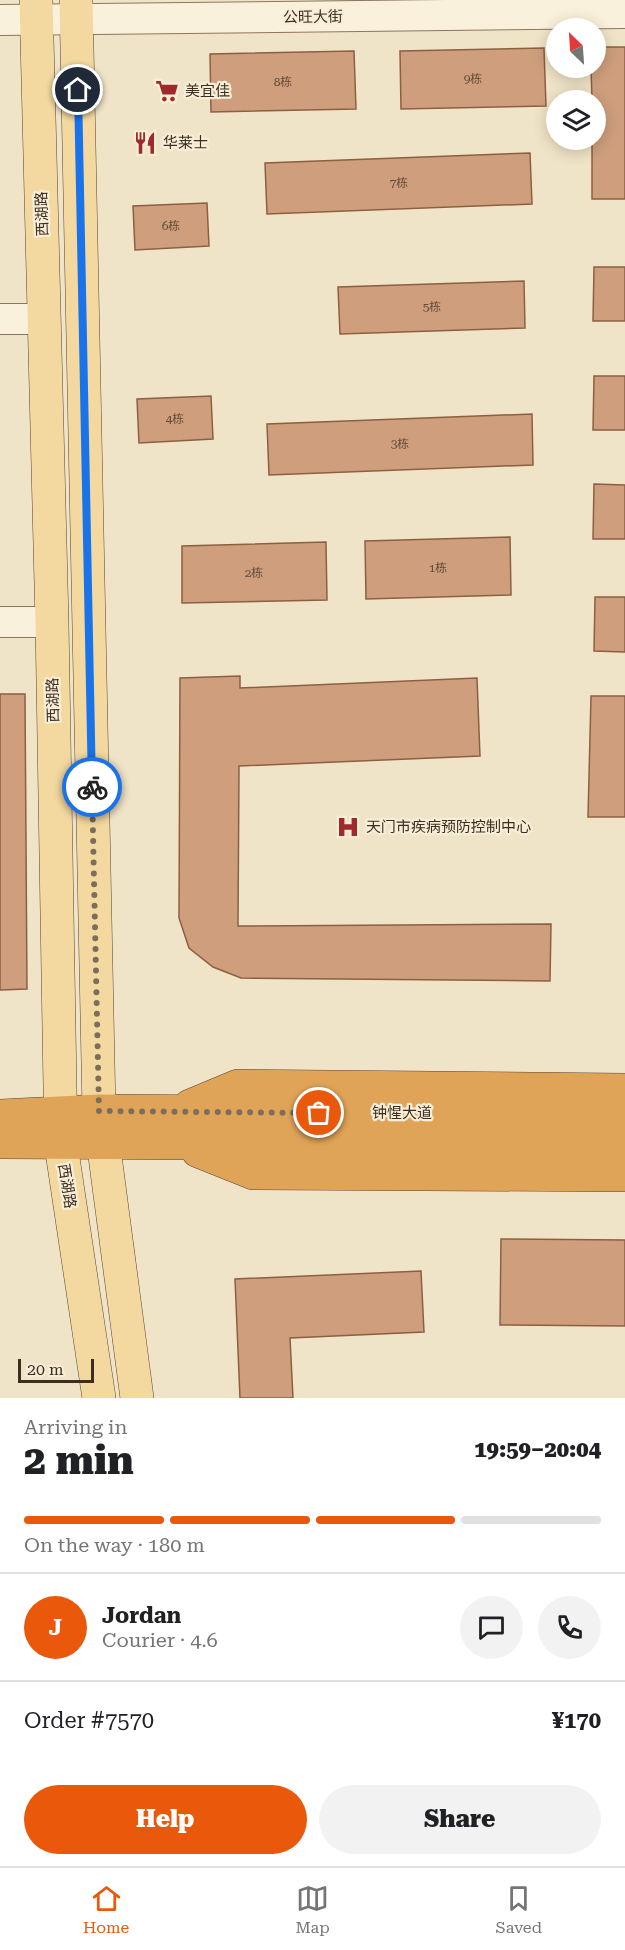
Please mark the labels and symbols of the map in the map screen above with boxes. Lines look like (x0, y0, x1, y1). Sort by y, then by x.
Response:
street label: 公旺大街 (283, 7, 343, 27)
north arrow (546, 18, 606, 78)
pin (52, 64, 103, 115)
house number: 9栋 (464, 72, 482, 86)
house number: 8栋 (274, 75, 292, 89)
supermarket icon: 美宜佳 (154, 78, 180, 104)
place label: 美宜佳 (185, 82, 230, 100)
restaurant icon: 华莱士 (132, 130, 158, 156)
place label: 华莱士 (163, 134, 208, 152)
house number: 7栋 (390, 176, 408, 190)
street label: 西湖路 (32, 191, 52, 237)
house number: 6栋 (162, 219, 180, 233)
house number: 5栋 (423, 300, 441, 314)
house number: 4栋 (166, 412, 184, 426)
house number: 3栋 (391, 437, 409, 451)
house number: 1栋 (429, 561, 447, 575)
house number: 2栋 (245, 566, 263, 580)
street label: 西湖路 (44, 677, 62, 723)
courier (62, 757, 122, 817)
hospital icon: 天门市疾病预防控制中心 (335, 814, 361, 840)
place label: 天门市疾病预防控制中心 (366, 818, 531, 836)
pin (293, 1087, 344, 1138)
street label: 钟惺大道 (372, 1104, 432, 1122)
street label: 西湖路 (55, 1162, 79, 1210)
scale bar (18, 1356, 94, 1384)

